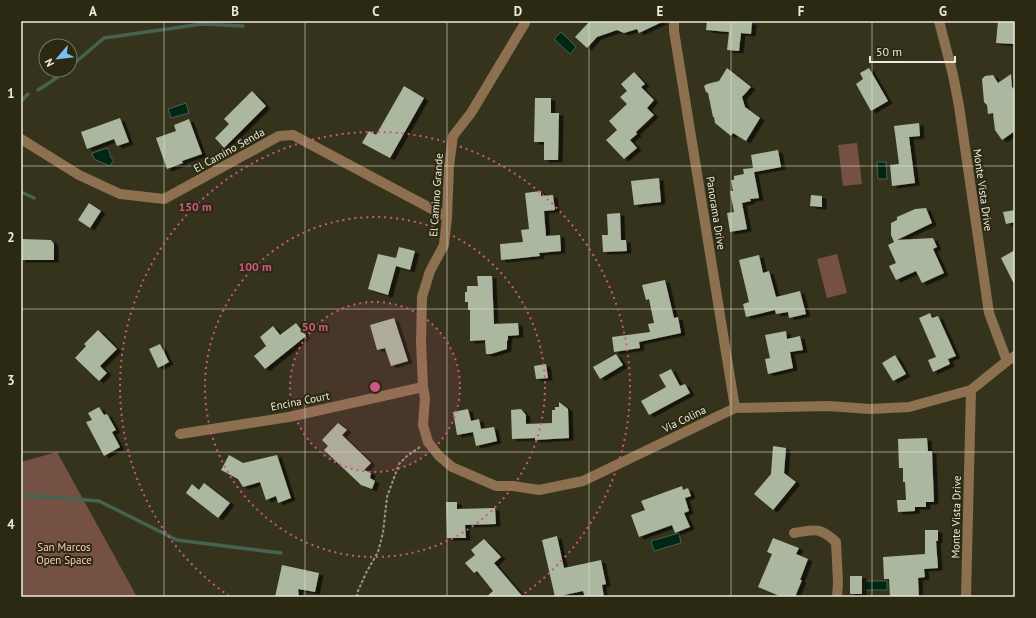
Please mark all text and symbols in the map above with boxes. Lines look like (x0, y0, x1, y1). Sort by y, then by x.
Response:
text: A (89, 3, 97, 20)
text: B (231, 3, 239, 20)
text: C (372, 3, 380, 20)
text: D (514, 3, 522, 20)
text: E (657, 3, 664, 20)
text: F (798, 3, 805, 20)
text: G (939, 3, 947, 20)
north arrow (38, 38, 78, 78)
scale bar (870, 38, 955, 64)
text: 50 m (876, 44, 902, 59)
text: N (41, 56, 57, 69)
text: 1 (7, 85, 15, 102)
street label: El Camino Senda (191, 125, 267, 175)
street label: Monte Vista Drive (970, 148, 996, 232)
street label: El Camino Grande (426, 152, 446, 237)
street label: Panorama Drive (703, 175, 729, 251)
text: 150 m (178, 199, 212, 214)
text: 2 (7, 229, 15, 246)
text: 100 m (238, 259, 272, 274)
text: 50 m (302, 319, 328, 334)
text: 3 (7, 372, 15, 389)
centre of rings (368, 380, 382, 394)
street label: Encina Court (269, 388, 331, 414)
street label: Via Colina (659, 402, 708, 436)
street label: Monte Vista Drive (948, 475, 964, 559)
text: 4 (7, 516, 15, 533)
park label: San Marcos Open Space (36, 540, 92, 567)

